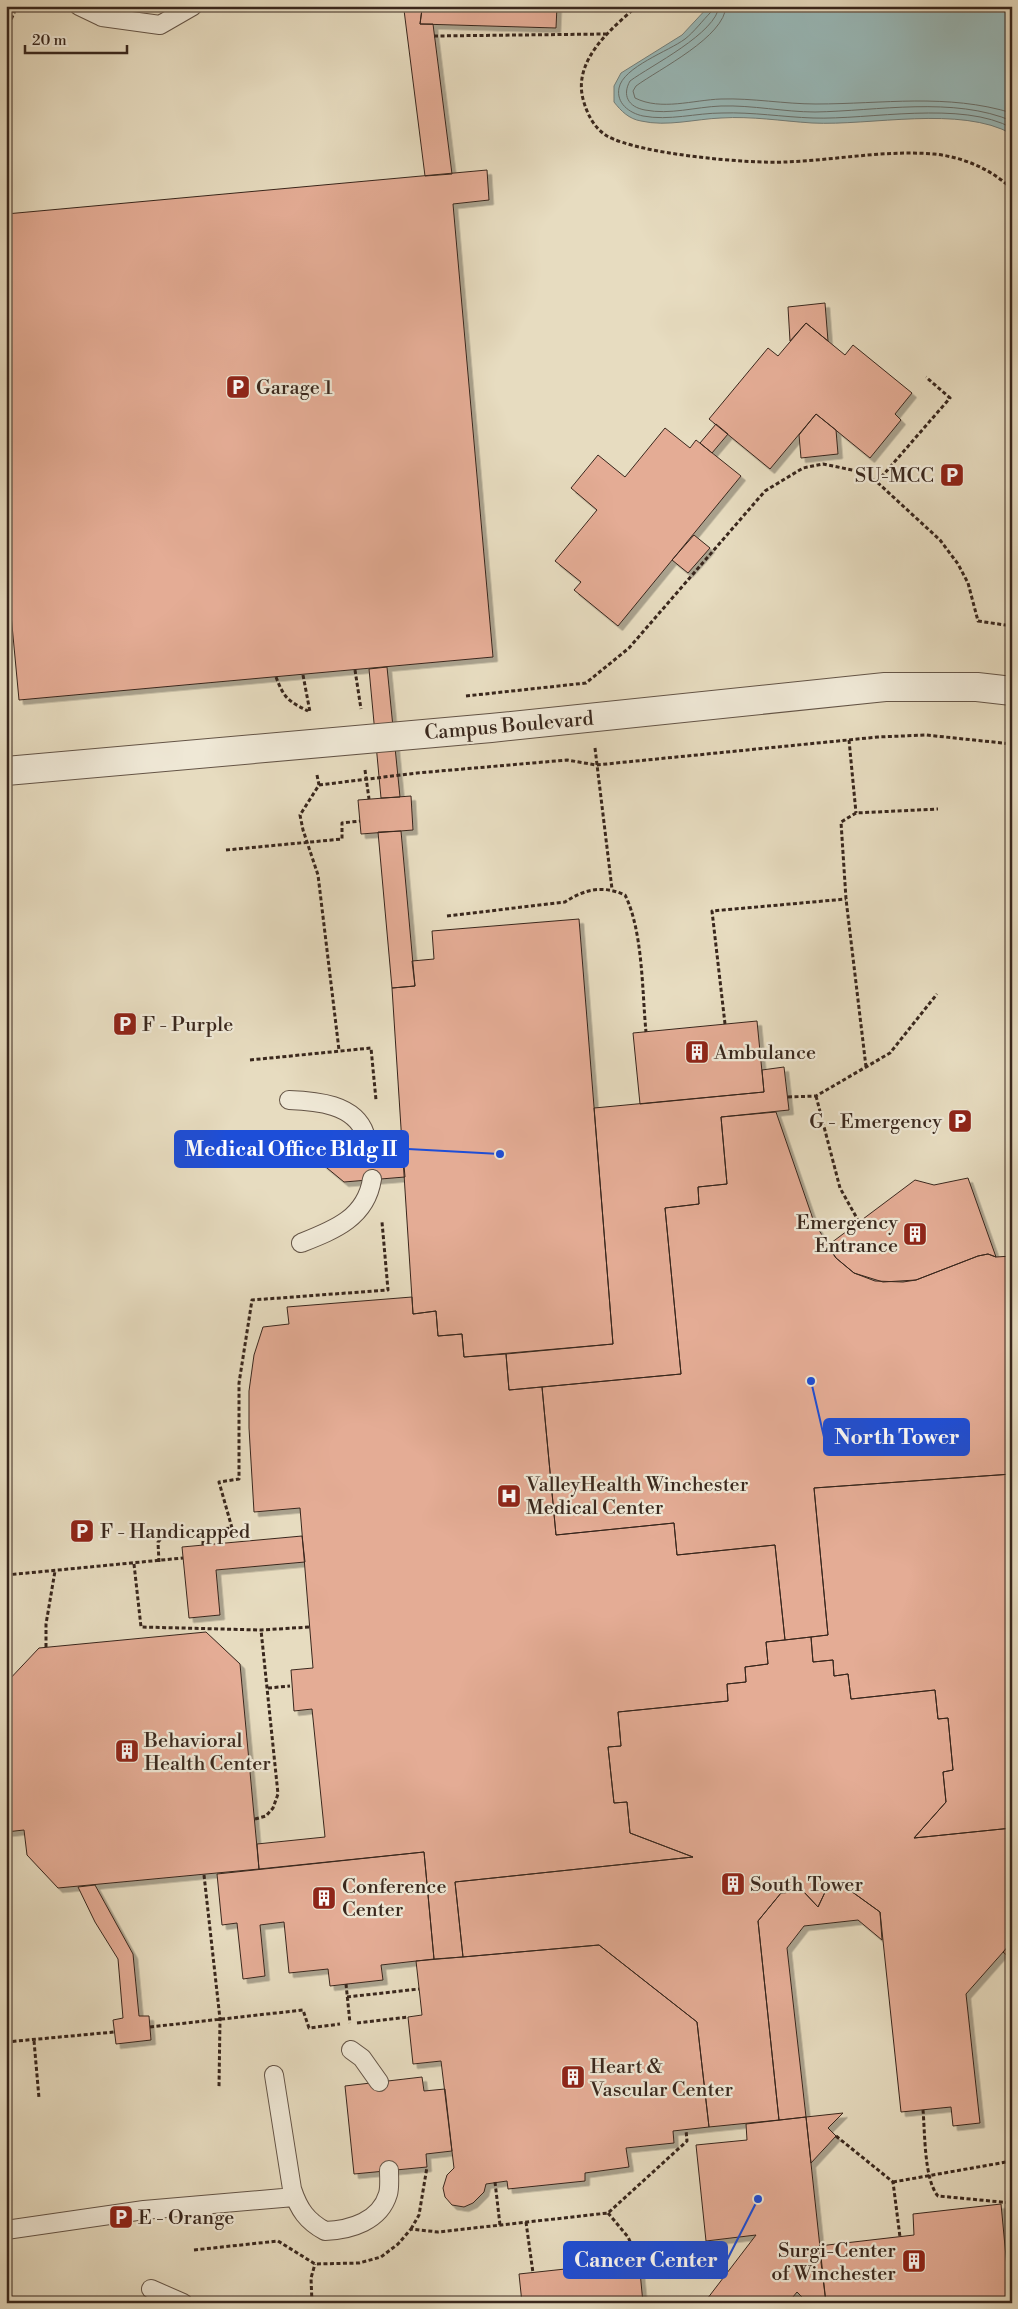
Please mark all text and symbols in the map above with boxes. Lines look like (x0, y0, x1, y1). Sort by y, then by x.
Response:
scale bar (25, 22, 128, 54)
text: 20 m (32, 31, 67, 50)
parking icon: Garage 1 (225, 374, 251, 400)
place label: Garage 1 (256, 376, 333, 401)
parking icon: SU-MCC (939, 462, 965, 488)
place label: SU-MCC (855, 464, 934, 489)
street label: Campus Boulevard (424, 707, 595, 746)
parking icon: F - Purple (112, 1011, 138, 1037)
place label: F - Purple (142, 1013, 233, 1038)
building icon: Ambulance (684, 1039, 710, 1065)
place label: Ambulance (713, 1041, 816, 1066)
parking icon: G - Emergency (947, 1108, 973, 1134)
place label: G - Emergency (809, 1110, 942, 1135)
callout: Medical Office Bldg II (175, 1131, 408, 1167)
text: Medical Office Bldg II (185, 1137, 397, 1163)
place label: Emergency Entrance (796, 1211, 898, 1259)
building icon: Emergency Entrance (902, 1221, 928, 1247)
callout: North Tower (824, 1419, 969, 1455)
text: North Tower (834, 1425, 960, 1451)
place label: ValleyHealth Winchester Medical Center (525, 1473, 749, 1521)
hospital icon: ValleyHealth Winchester Medical Center (496, 1483, 522, 1509)
parking icon: F - Handicapped (69, 1518, 95, 1544)
place label: F - Handicapped (100, 1520, 251, 1545)
place label: Behavioral Health Center (143, 1729, 271, 1777)
building icon: Behavioral Health Center (114, 1738, 140, 1764)
building icon: South Tower (720, 1871, 746, 1897)
place label: South Tower (750, 1873, 863, 1898)
place label: Conference Center (342, 1875, 447, 1923)
building icon: Conference Center (311, 1885, 337, 1911)
place label: Heart & Vascular Center (589, 2055, 734, 2103)
building icon: Heart & Vascular Center (560, 2064, 586, 2090)
parking icon: E - Orange (108, 2204, 134, 2230)
place label: E - Orange (138, 2206, 234, 2231)
place label: Surgi-Center of Winchester (771, 2239, 896, 2287)
callout: Cancer Center (564, 2242, 727, 2278)
text: Cancer Center (574, 2248, 718, 2274)
building icon: Surgi-Center of Winchester (901, 2248, 927, 2274)

